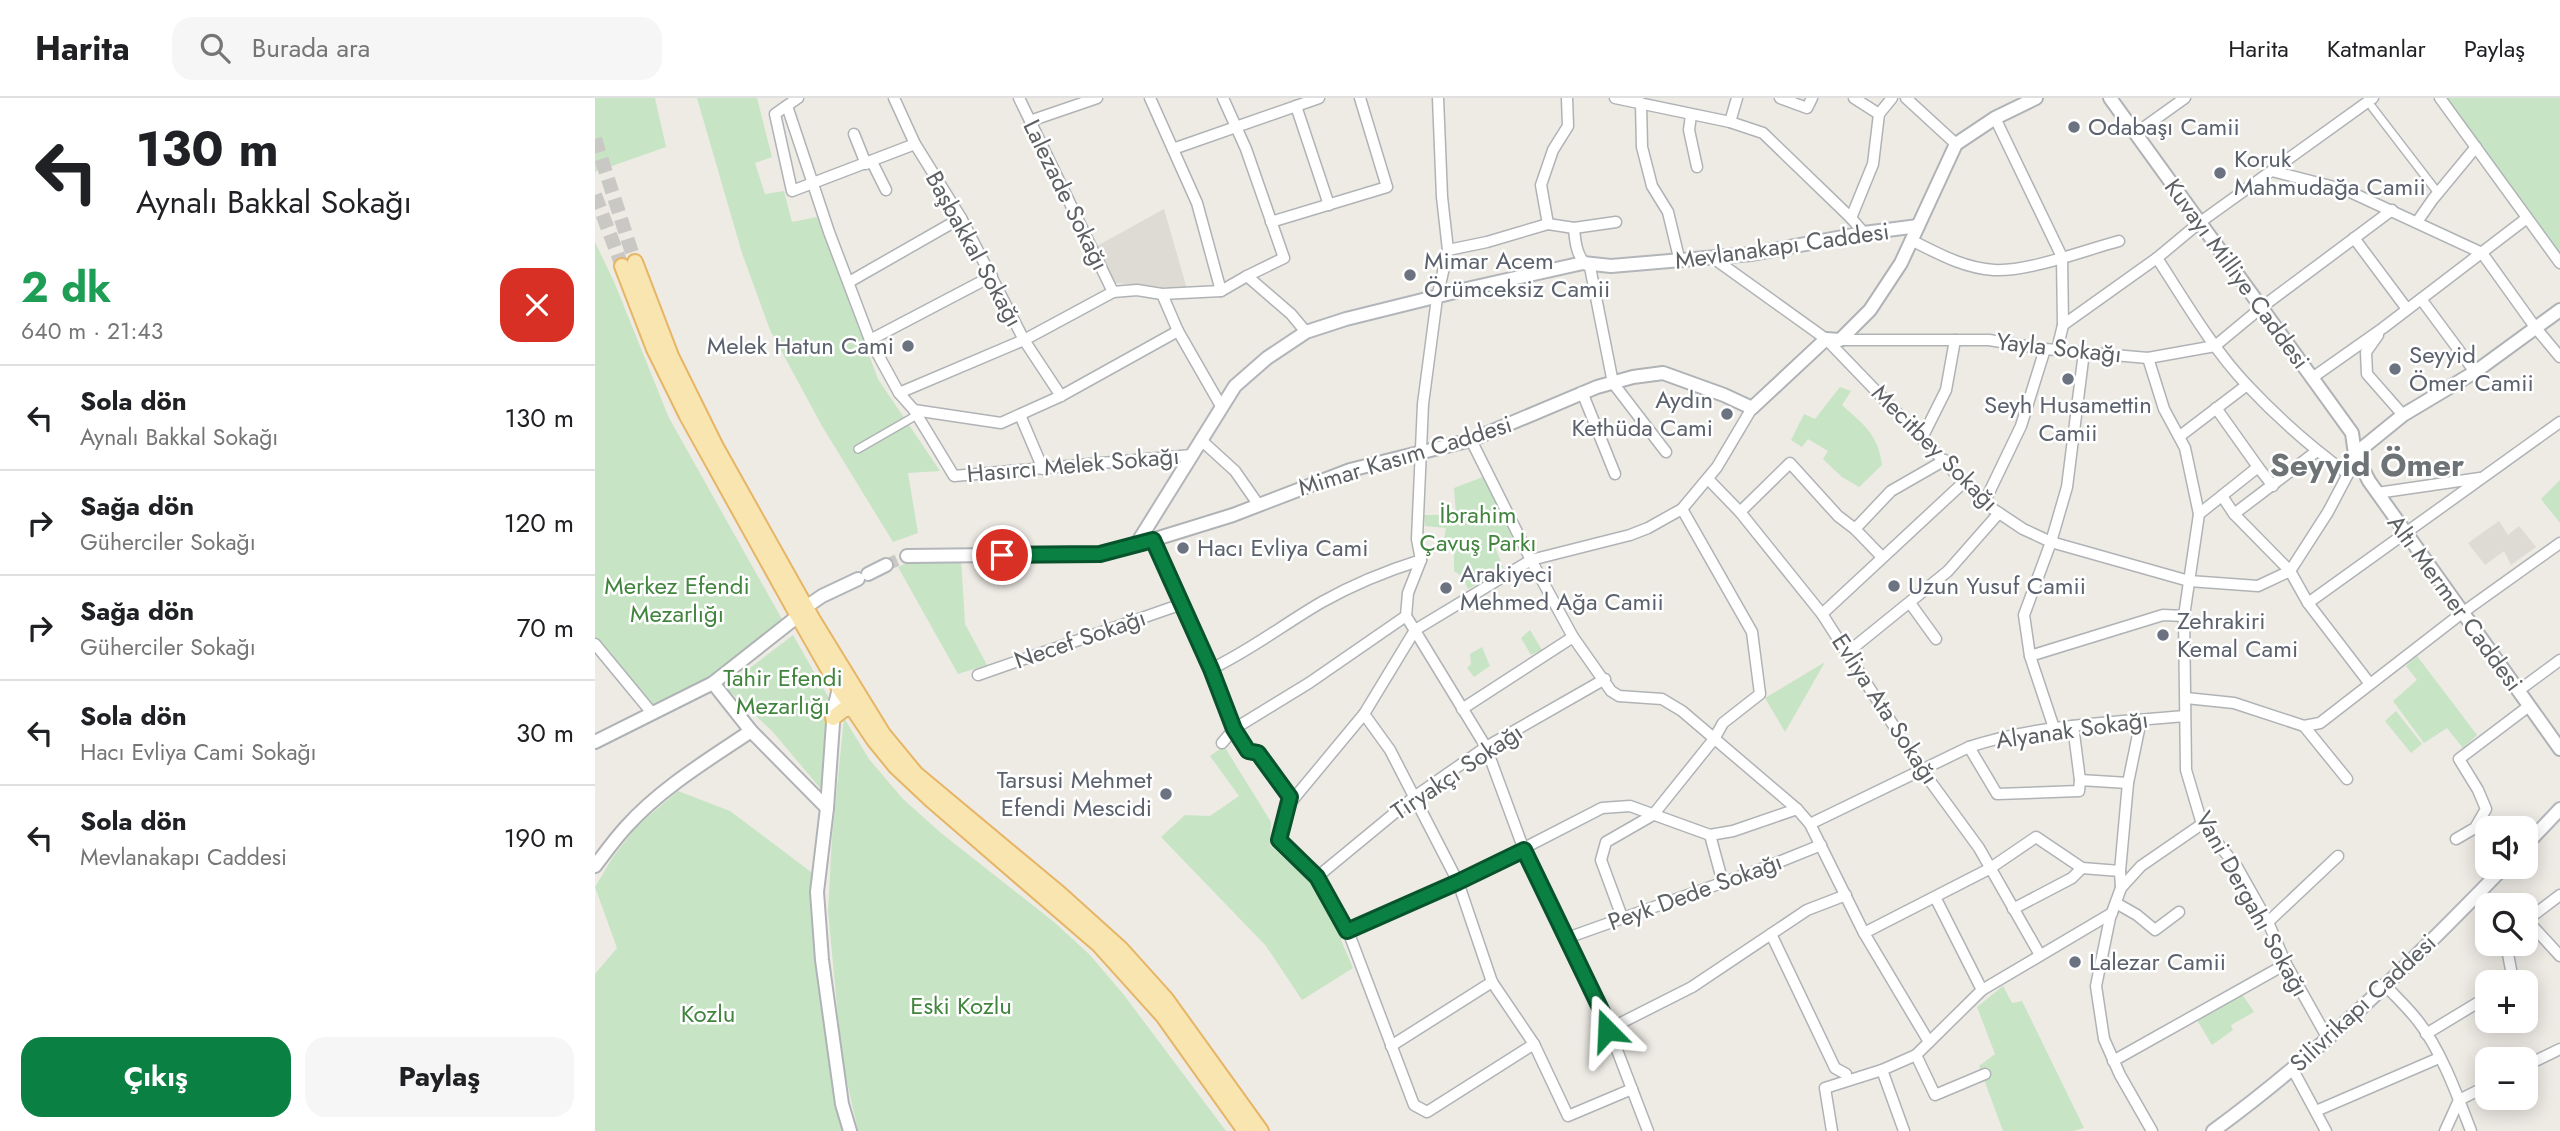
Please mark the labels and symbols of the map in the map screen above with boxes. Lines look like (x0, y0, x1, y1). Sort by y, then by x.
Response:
place label: Odabaşı Camii (2088, 109, 2240, 144)
street label: Lalezade Sokağı (1015, 113, 1118, 276)
marker: Odabaşı Camii (2066, 119, 2082, 135)
place label: Koruk Mahmudağa Camii (2234, 141, 2426, 204)
street label: Başbakkal Sokağı (917, 164, 1032, 333)
marker: Koruk Mahmudağa Camii (2212, 165, 2228, 181)
street label: Kuvayı Milliye Caddesi (2156, 171, 2319, 376)
street label: Mevlanakapı Caddesi (1673, 213, 1891, 278)
place label: Mimar Acem Örümceksiz Camii (1424, 243, 1610, 306)
marker: Mimar Acem Örümceksiz Camii (1402, 267, 1418, 283)
street label: Yayla Sokağı (1995, 324, 2123, 371)
place label: Melek Hatun Cami (707, 328, 894, 363)
place label: Seyyid Ömer Camii (2409, 337, 2534, 400)
marker: Melek Hatun Cami (900, 338, 916, 354)
marker: Seyyid Ömer Camii (2387, 361, 2403, 377)
marker: Seyh Husamettin Camii (2060, 371, 2076, 387)
street label: Meсitbey Sokağı (1864, 376, 2007, 519)
place label: Aydın Kethüda Cami (1571, 382, 1713, 445)
place label: Seyh Husamettin Camii (1984, 387, 2152, 450)
street label: Mimar Kasım Caddesi (1294, 406, 1516, 505)
marker: Aydın Kethüda Cami (1719, 406, 1735, 422)
street label: Hasırcı Melek Sokağı (965, 438, 1181, 491)
district label: Seyyid Ömer (2270, 442, 2464, 488)
park label: İbrahim Çavuş Parkı (1420, 497, 1536, 560)
street label: Altı Mermer Caddesi (2379, 507, 2531, 698)
pin (972, 525, 1032, 585)
place label: Hacı Evliya Cami (1197, 530, 1368, 565)
marker: Hacı Evliya Cami (1175, 540, 1191, 556)
place label: Arakiyeci Mehmed Ağa Camii (1460, 556, 1664, 619)
park label: Merkez Efendi Mezarlığı (604, 568, 750, 631)
place label: Uzun Yusuf Camii (1908, 568, 2086, 603)
marker: Uzun Yusuf Camii (1886, 578, 1902, 594)
marker: Arakiyeci Mehmed Ağa Camii (1438, 580, 1454, 596)
street label: Necef Sokağı (1009, 600, 1150, 677)
place label: Zehrakiri Kemal Cami (2177, 603, 2298, 666)
street label: Evliya Ata Sokağı (1824, 626, 1947, 791)
marker: Zehrakiri Kemal Cami (2155, 627, 2171, 643)
park label: Tahir Efendi Mezarlığı (723, 660, 843, 723)
street label: Alyanak Sokağı (1993, 701, 2150, 758)
street label: Tiryakçı Sokağı (1384, 715, 1529, 829)
place label: Tarsusi Mehmet Efendi Mescidi (997, 762, 1152, 825)
marker: Tarsusi Mehmet Efendi Mescidi (1158, 786, 1174, 802)
street label: Vani Dergahı Sokağı (2187, 805, 2318, 1003)
street label: Peyk Dede Sokağı (1603, 844, 1787, 939)
street label: Silivrikapı Caddesi (2282, 925, 2444, 1080)
place label: Lalezar Camii (2089, 944, 2226, 979)
marker: Lalezar Camii (2067, 954, 2083, 970)
park label: Eski Kozlu (910, 988, 1012, 1023)
position arrow (1570, 993, 1644, 1067)
park label: Kozlu (681, 996, 735, 1031)

